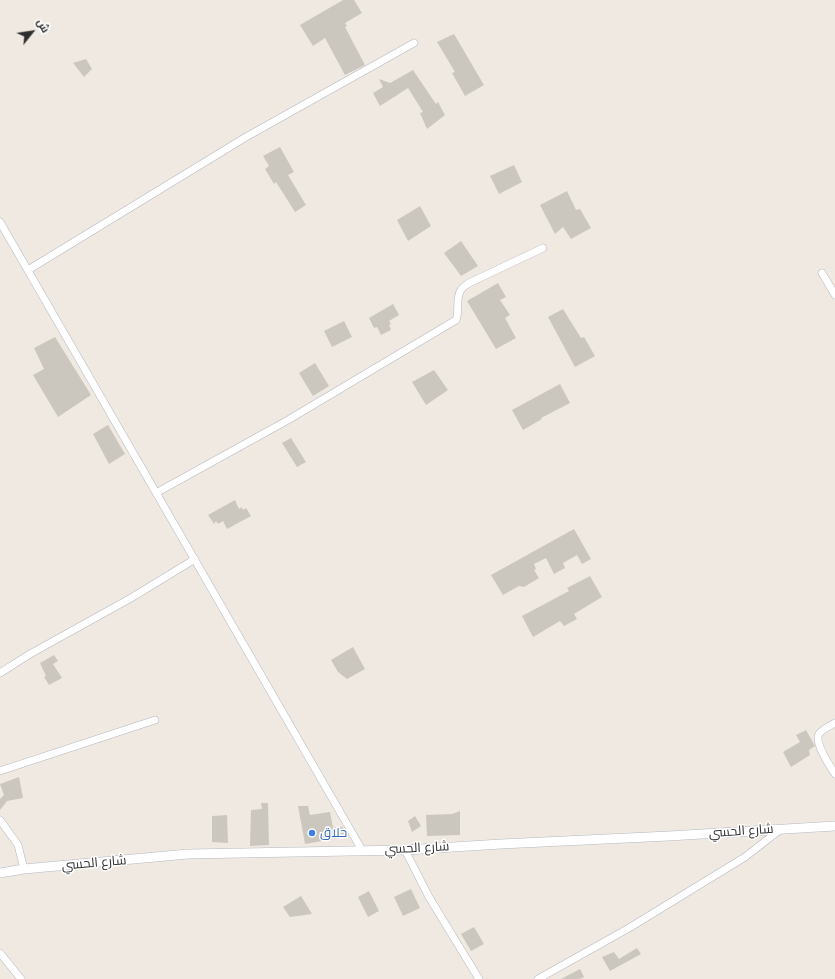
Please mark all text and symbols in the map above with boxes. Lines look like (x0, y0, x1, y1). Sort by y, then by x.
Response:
north arrow (12, 12, 52, 52)
text: ش (34, 16, 52, 35)
street label: شارع الحسي (708, 821, 774, 841)
place label: حلاق (320, 825, 347, 841)
marker: حلاق (307, 828, 317, 838)
street label: شارع الحسي (384, 839, 450, 857)
street label: شارع الحسي (61, 852, 127, 874)

